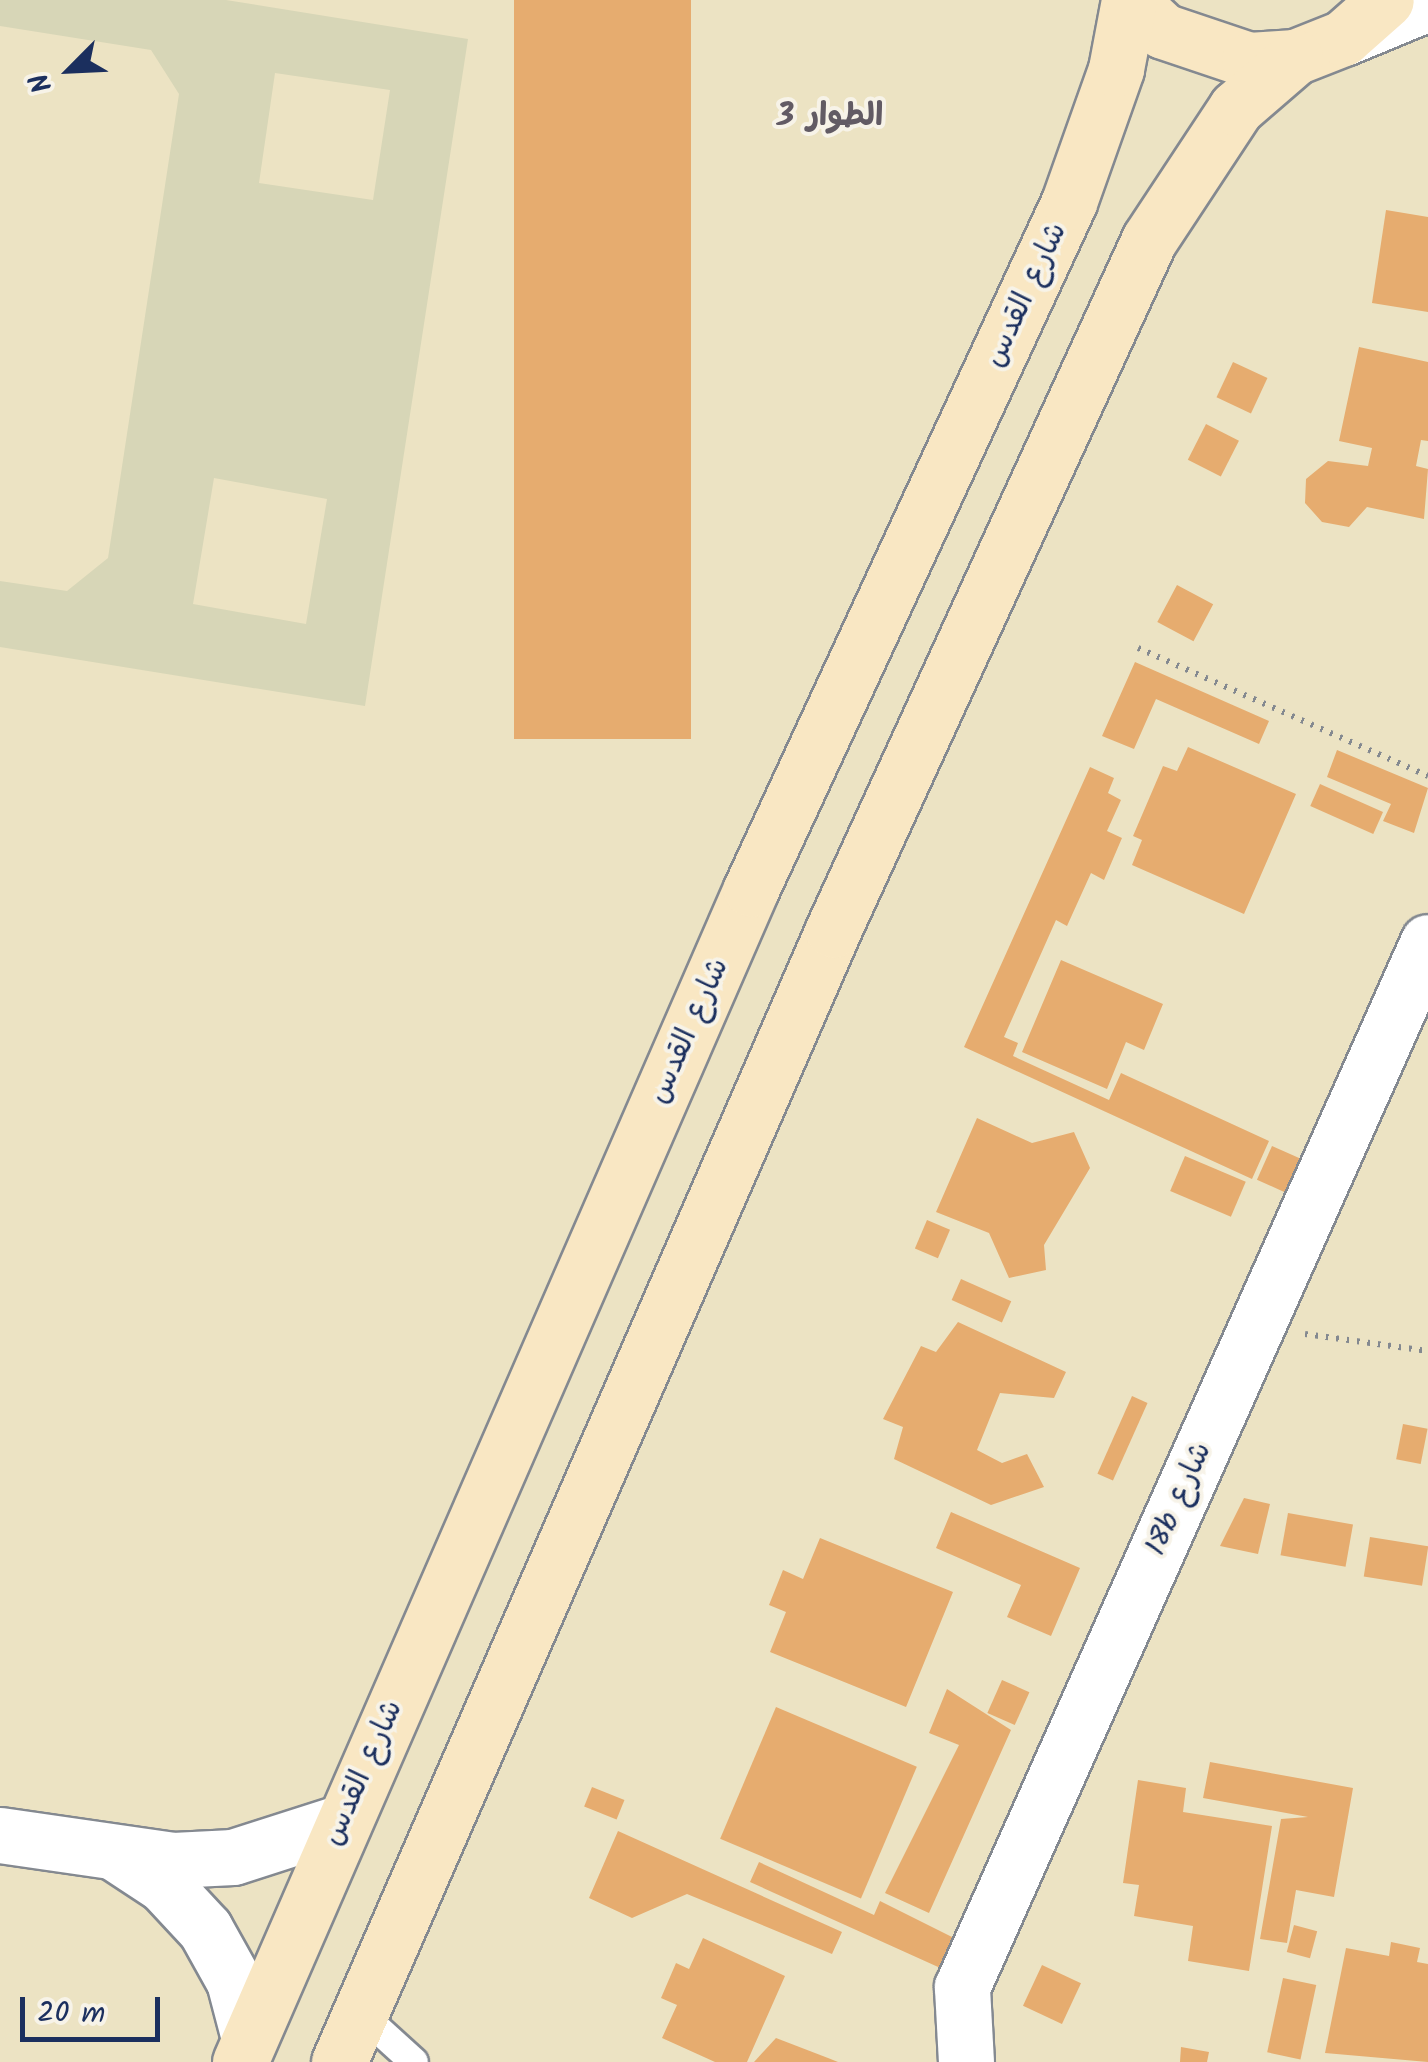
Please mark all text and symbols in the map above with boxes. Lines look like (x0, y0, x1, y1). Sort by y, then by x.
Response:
north arrow (20, 20, 120, 120)
text: N (18, 65, 66, 100)
district label: الطوار 3 (777, 98, 883, 136)
street label: شارع القدس (977, 217, 1075, 373)
street label: شارع القدس (641, 953, 737, 1109)
street label: 18b شارع (1138, 1437, 1220, 1561)
street label: شارع القدس (315, 1695, 411, 1851)
scale bar (25, 1977, 165, 2039)
text: 20 m (37, 1990, 105, 2038)

